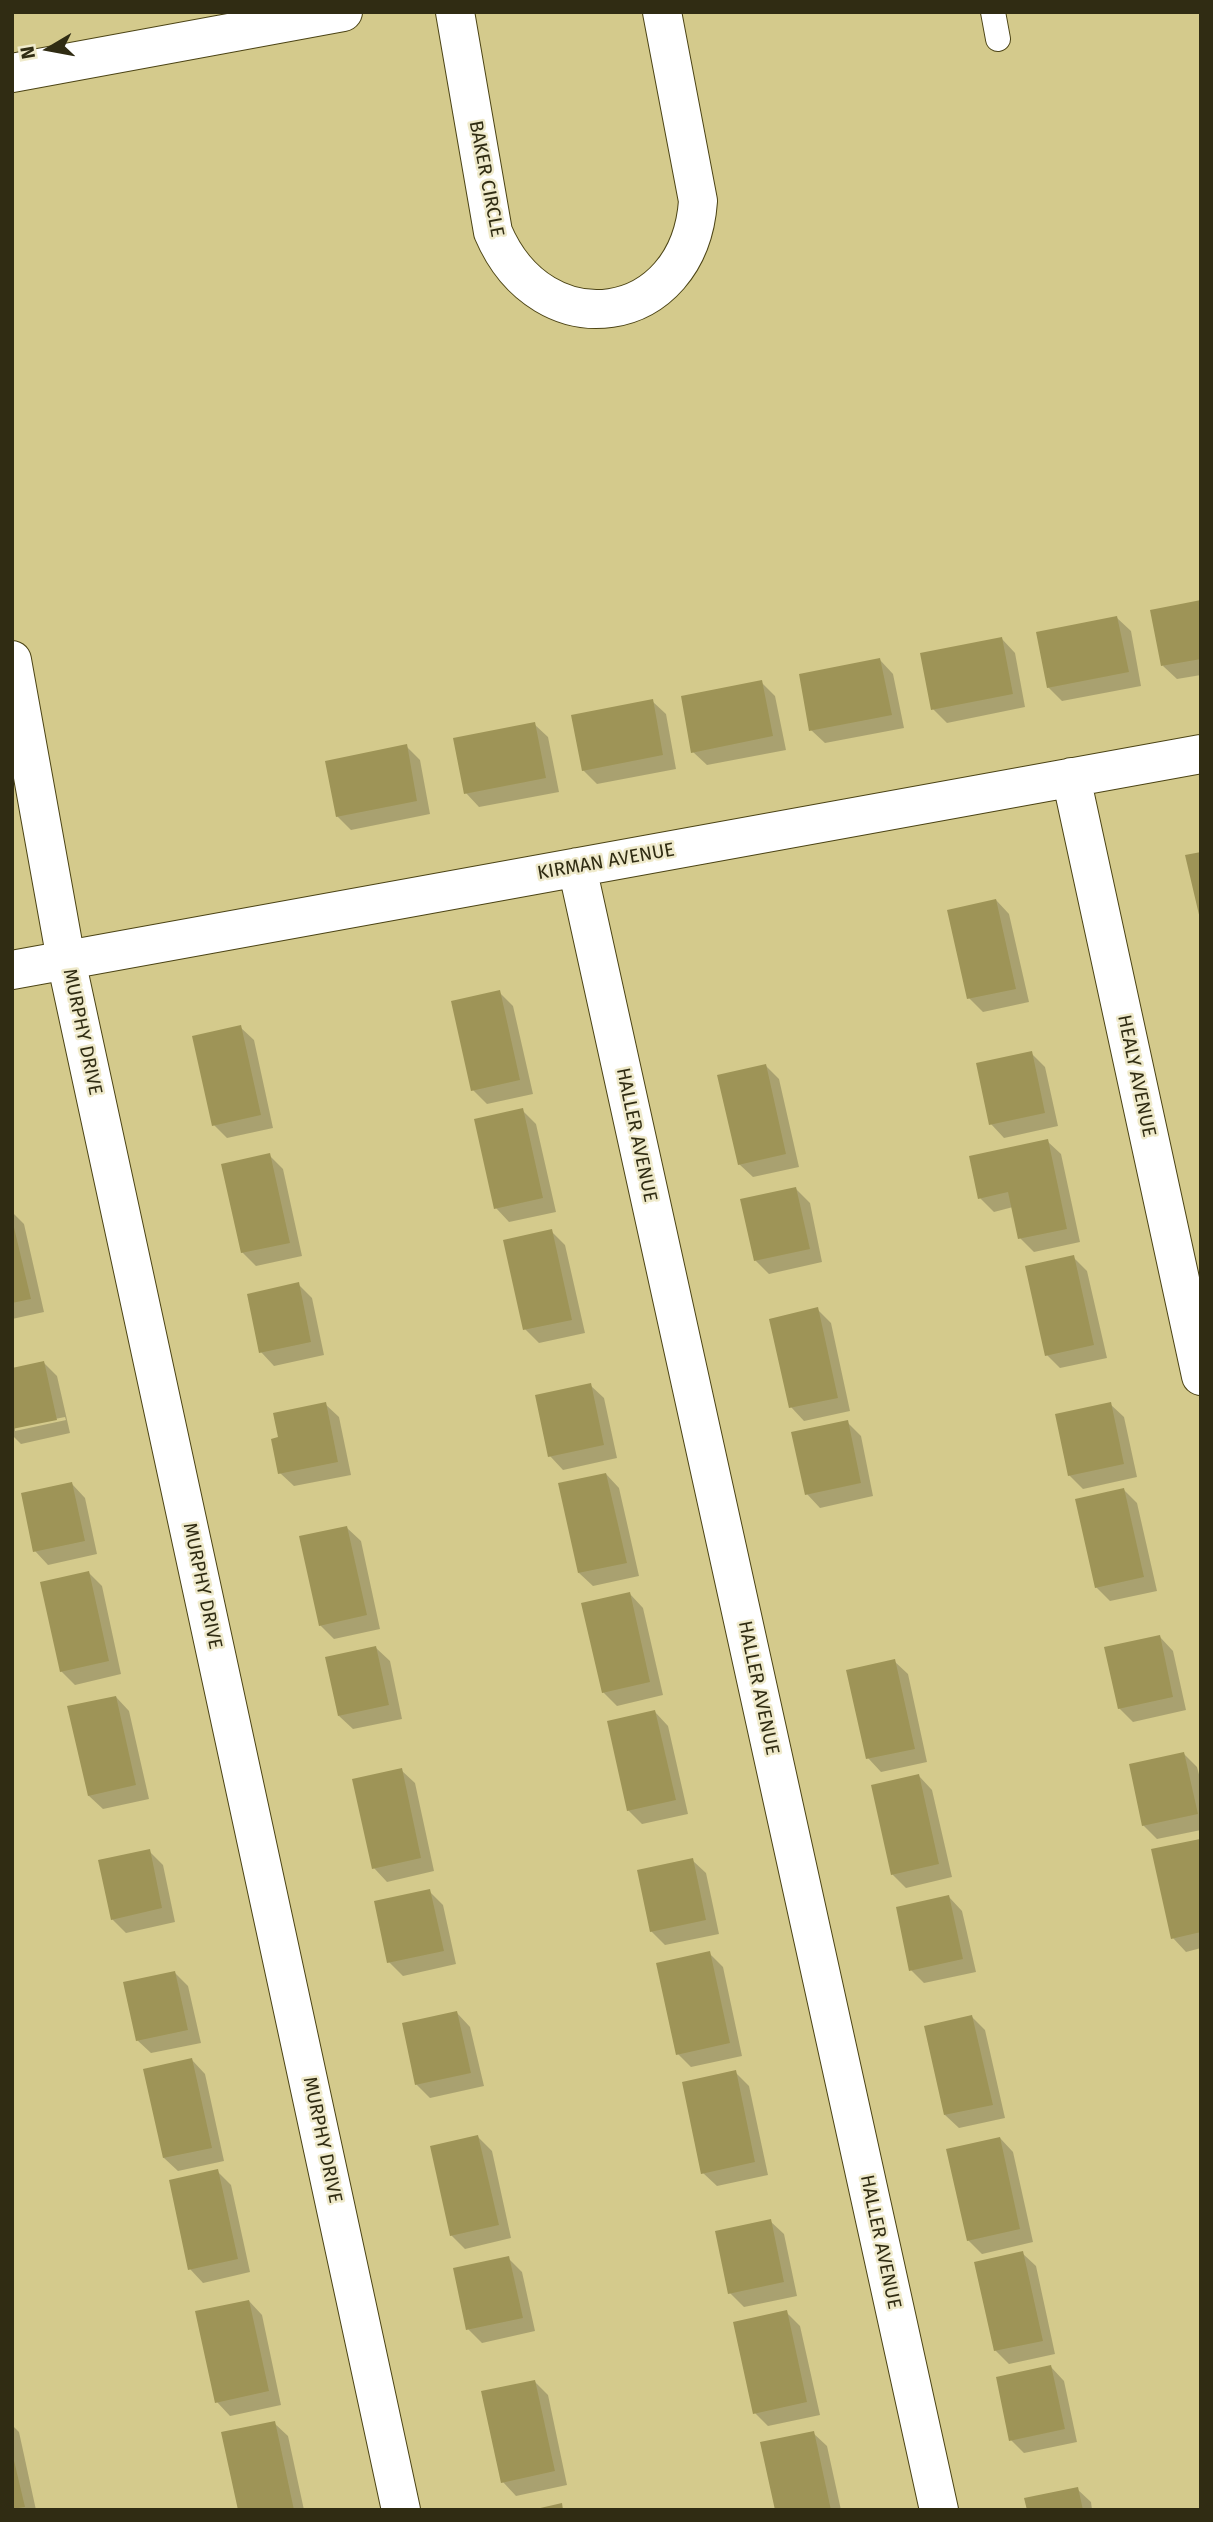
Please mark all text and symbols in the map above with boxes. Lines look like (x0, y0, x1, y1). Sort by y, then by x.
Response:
north arrow (14, 14, 84, 84)
text: N (15, 45, 40, 61)
street label: BAKER CIRCLE (464, 119, 508, 239)
street label: KIRMAN AVENUE (536, 839, 676, 885)
street label: MURPHY DRIVE (58, 967, 106, 1097)
street label: HEALY AVENUE (1112, 1013, 1160, 1139)
street label: HALLER AVENUE (611, 1066, 661, 1204)
street label: MURPHY DRIVE (178, 1521, 226, 1651)
street label: HALLER AVENUE (733, 1619, 783, 1757)
street label: MURPHY DRIVE (298, 2075, 346, 2205)
street label: HALLER AVENUE (855, 2173, 905, 2311)

